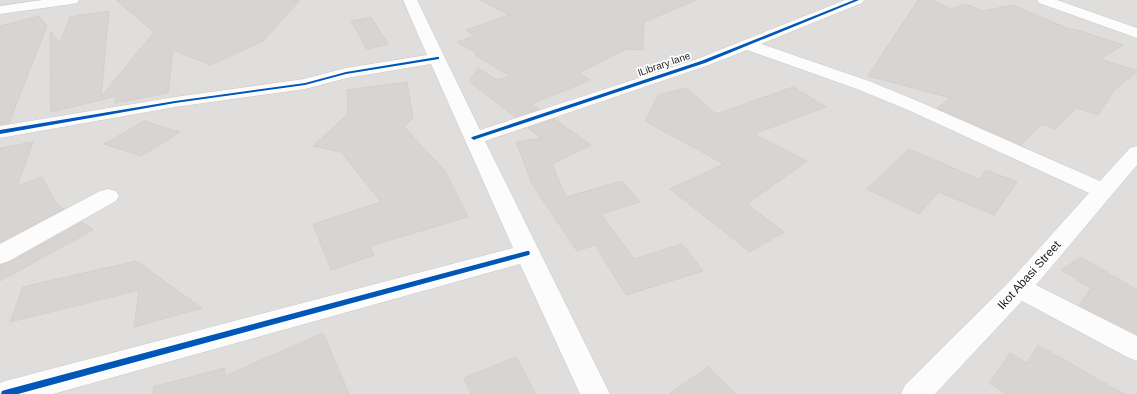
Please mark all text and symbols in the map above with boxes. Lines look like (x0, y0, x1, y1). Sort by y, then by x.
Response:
street label: lLibrary lane (636, 50, 692, 78)
street label: Ikot Abasi Street (995, 237, 1064, 312)

